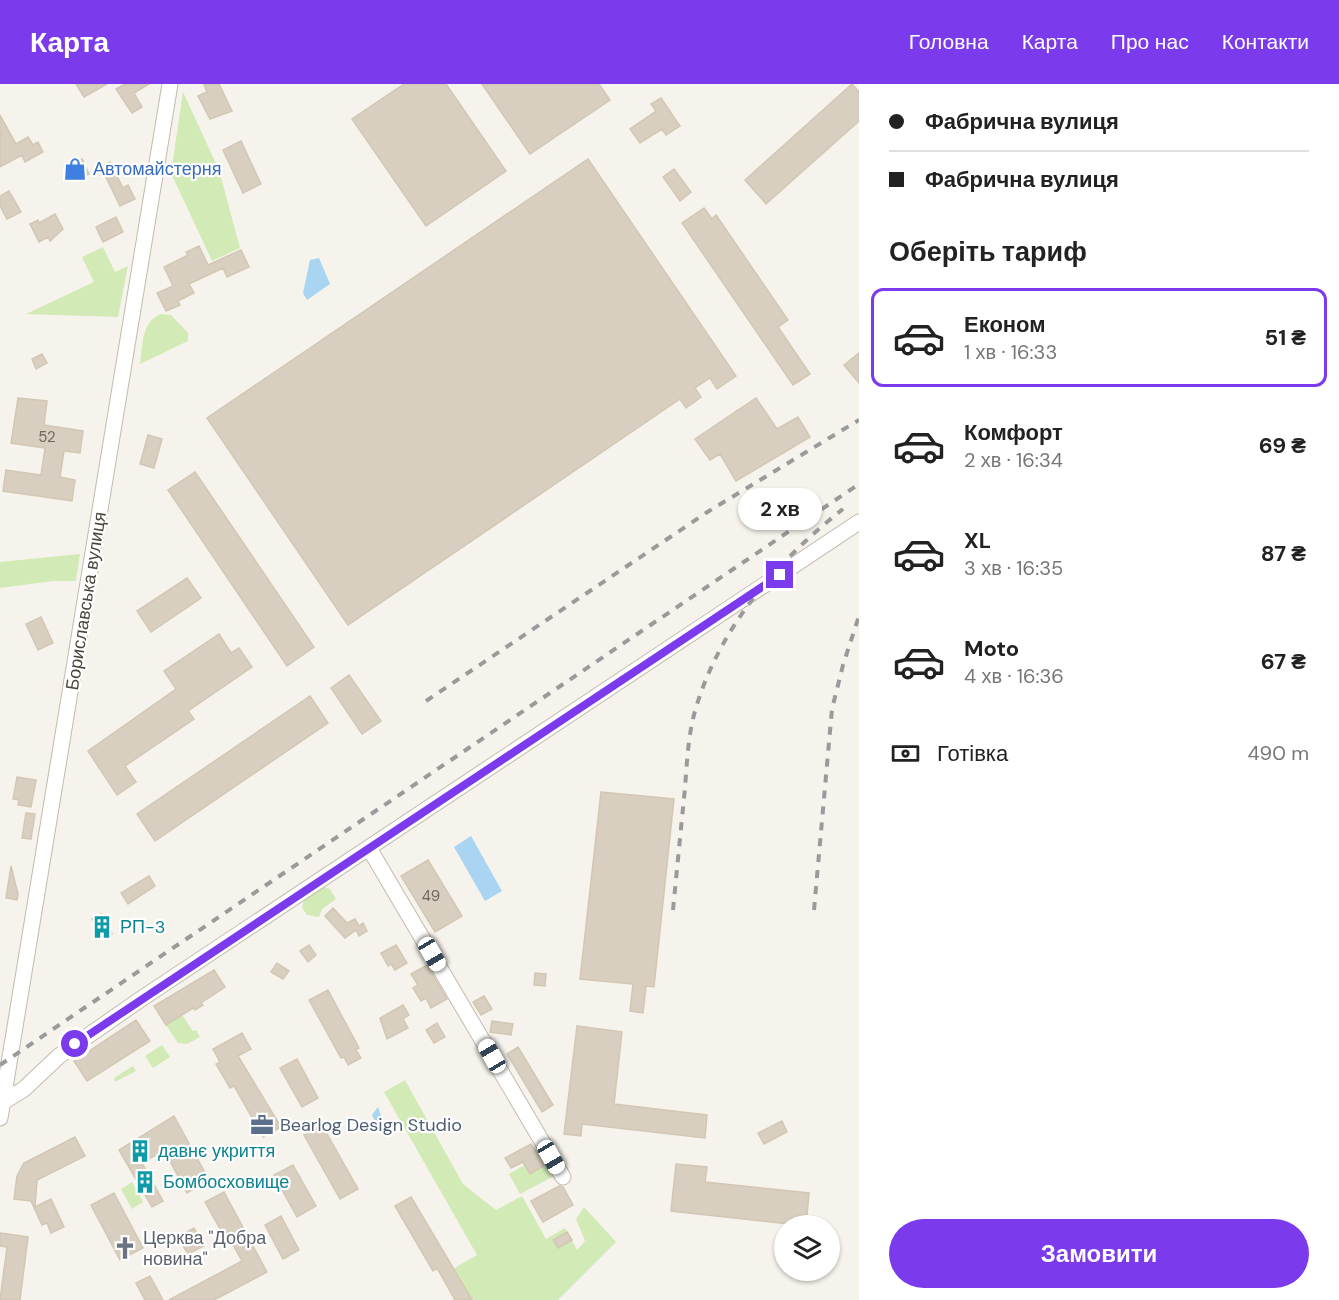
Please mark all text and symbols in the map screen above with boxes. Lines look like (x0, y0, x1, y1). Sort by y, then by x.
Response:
text: Карта (30, 24, 109, 61)
text: Головна (909, 28, 989, 56)
text: Карта (1022, 28, 1078, 56)
text: Про нас (1111, 28, 1189, 56)
text: Контакти (1222, 28, 1309, 56)
text: Фабрична вулиця (925, 107, 1119, 136)
shop icon: Автомайстерня (62, 156, 88, 182)
place label: Автомайстерня (93, 157, 221, 181)
text: Фабрична вулиця (925, 165, 1119, 194)
text: Оберіть тариф (889, 234, 1087, 269)
text: Економ (964, 310, 1046, 339)
icon: car (892, 311, 946, 365)
text: 51 ₴ (1264, 323, 1306, 352)
text: 1 хв · 16:33 (964, 339, 1057, 365)
text: Комфорт (964, 418, 1063, 447)
icon: car (892, 419, 946, 473)
house number: 52 (38, 427, 56, 447)
text: 69 ₴ (1259, 431, 1306, 460)
text: 2 хв · 16:34 (964, 447, 1063, 473)
callout: 2 хв (738, 488, 822, 530)
text: 2 хв (760, 496, 800, 522)
street label: Бориславська вулиця (60, 510, 112, 692)
text: XL (964, 526, 991, 555)
icon: car (892, 527, 946, 581)
text: 87 ₴ (1261, 539, 1306, 568)
text: 3 хв · 16:35 (964, 555, 1063, 581)
route end (766, 561, 793, 588)
text: Moto (964, 634, 1019, 663)
icon: car (892, 635, 946, 689)
text: 67 ₴ (1261, 647, 1306, 676)
text: 4 хв · 16:36 (964, 663, 1064, 689)
icon: cash (889, 737, 922, 770)
text: Готівка (937, 739, 1008, 768)
text: 490 m (1247, 740, 1309, 766)
house number: 49 (422, 886, 440, 906)
building icon: РП-3 (89, 914, 115, 940)
place label: РП-3 (120, 915, 165, 939)
car (415, 934, 449, 974)
route start (61, 1030, 88, 1057)
car (475, 1036, 509, 1076)
office icon: Bearlog Design Studio (249, 1112, 275, 1138)
place label: Bearlog Design Studio (280, 1113, 462, 1137)
car (534, 1137, 568, 1177)
building icon: давнє укриття (127, 1138, 153, 1164)
place label: давнє укриття (158, 1139, 275, 1163)
building icon: Бомбосховище (132, 1169, 158, 1195)
place label: Бомбосховище (163, 1170, 289, 1194)
map controls (774, 1215, 840, 1281)
button: layers (774, 1215, 840, 1281)
button: Замовити (889, 1219, 1309, 1288)
place label: Церква "Добра новина" (143, 1226, 267, 1271)
church icon: Церква "Добра новина" (112, 1235, 138, 1261)

